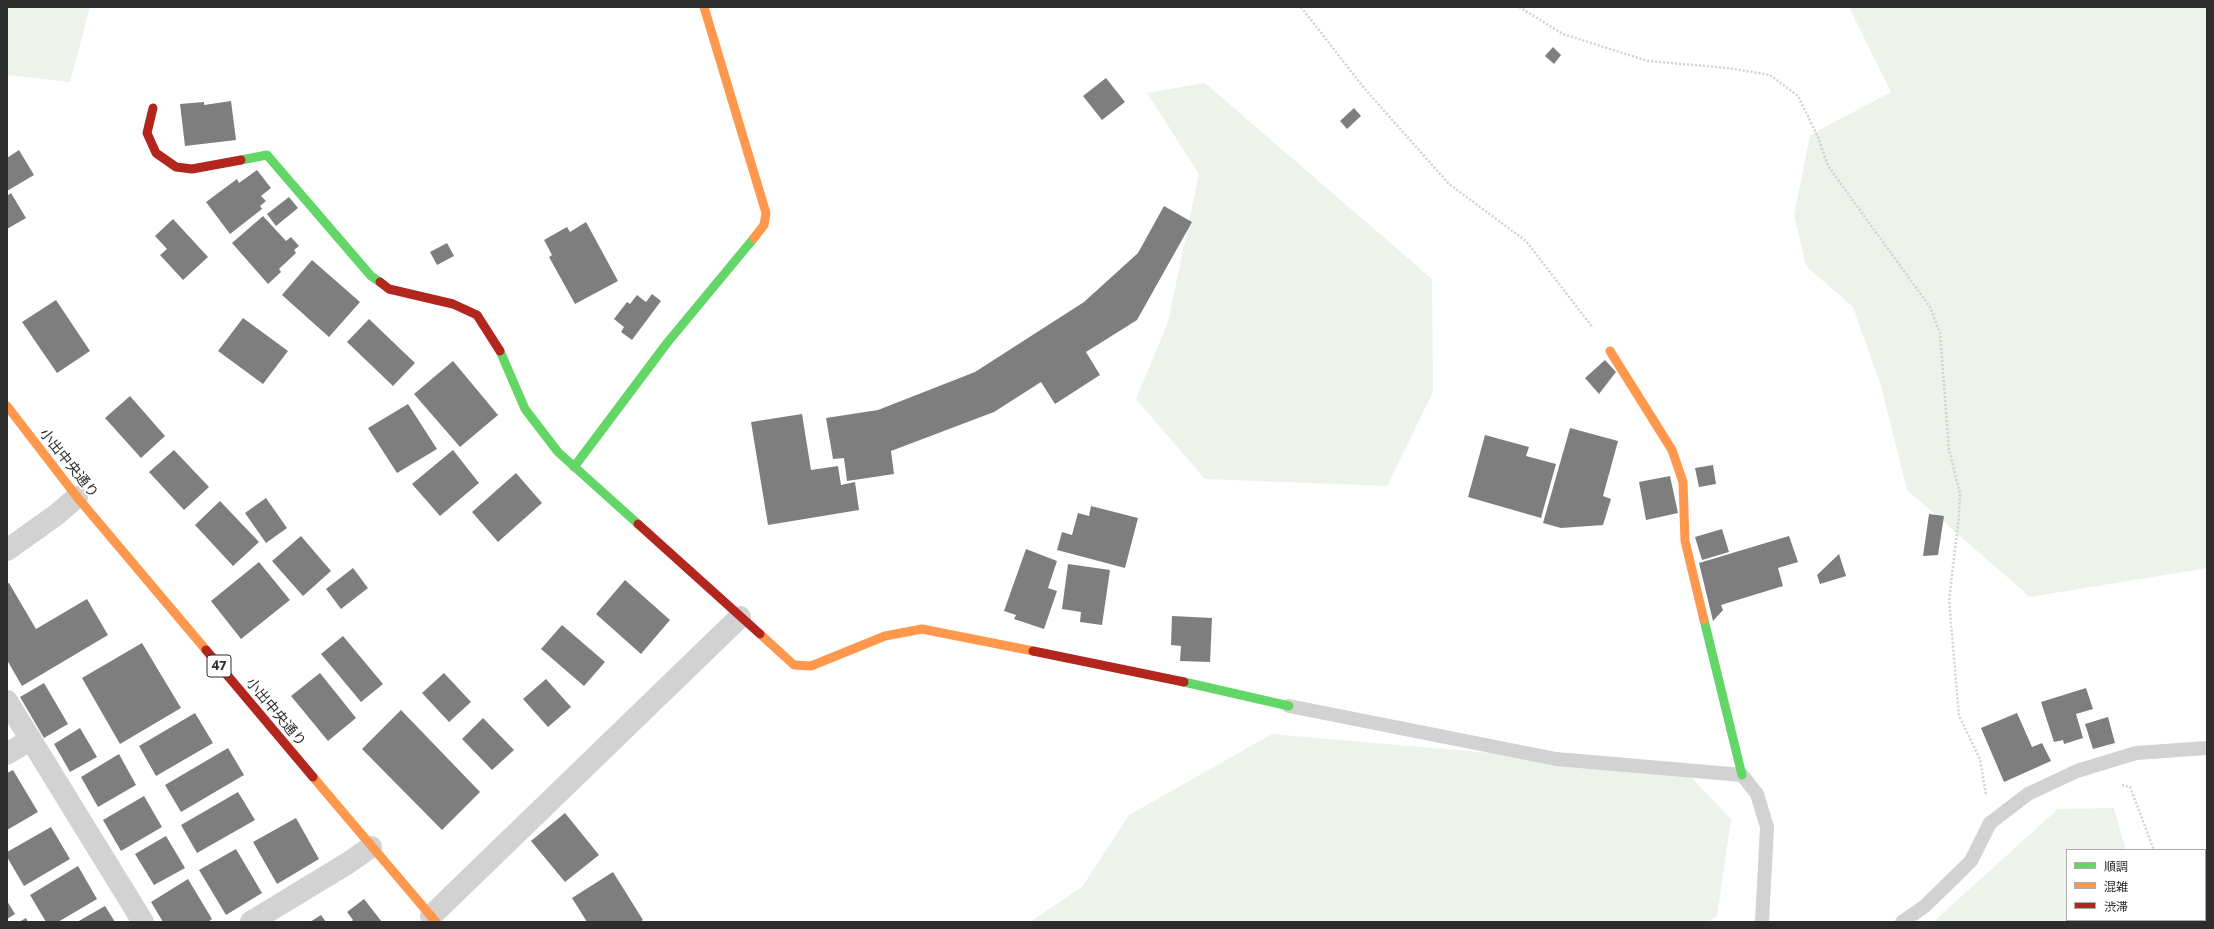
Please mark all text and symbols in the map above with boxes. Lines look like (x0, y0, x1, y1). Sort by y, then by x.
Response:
street label: 小出中央通り (36, 425, 102, 501)
road number: 47 (207, 655, 231, 677)
street label: 小出中央通り (243, 674, 309, 750)
legend (2066, 849, 2206, 921)
text: 順調 (2104, 859, 2128, 873)
text: 混雑 (2104, 879, 2128, 893)
text: 渋滞 (2104, 899, 2128, 913)

